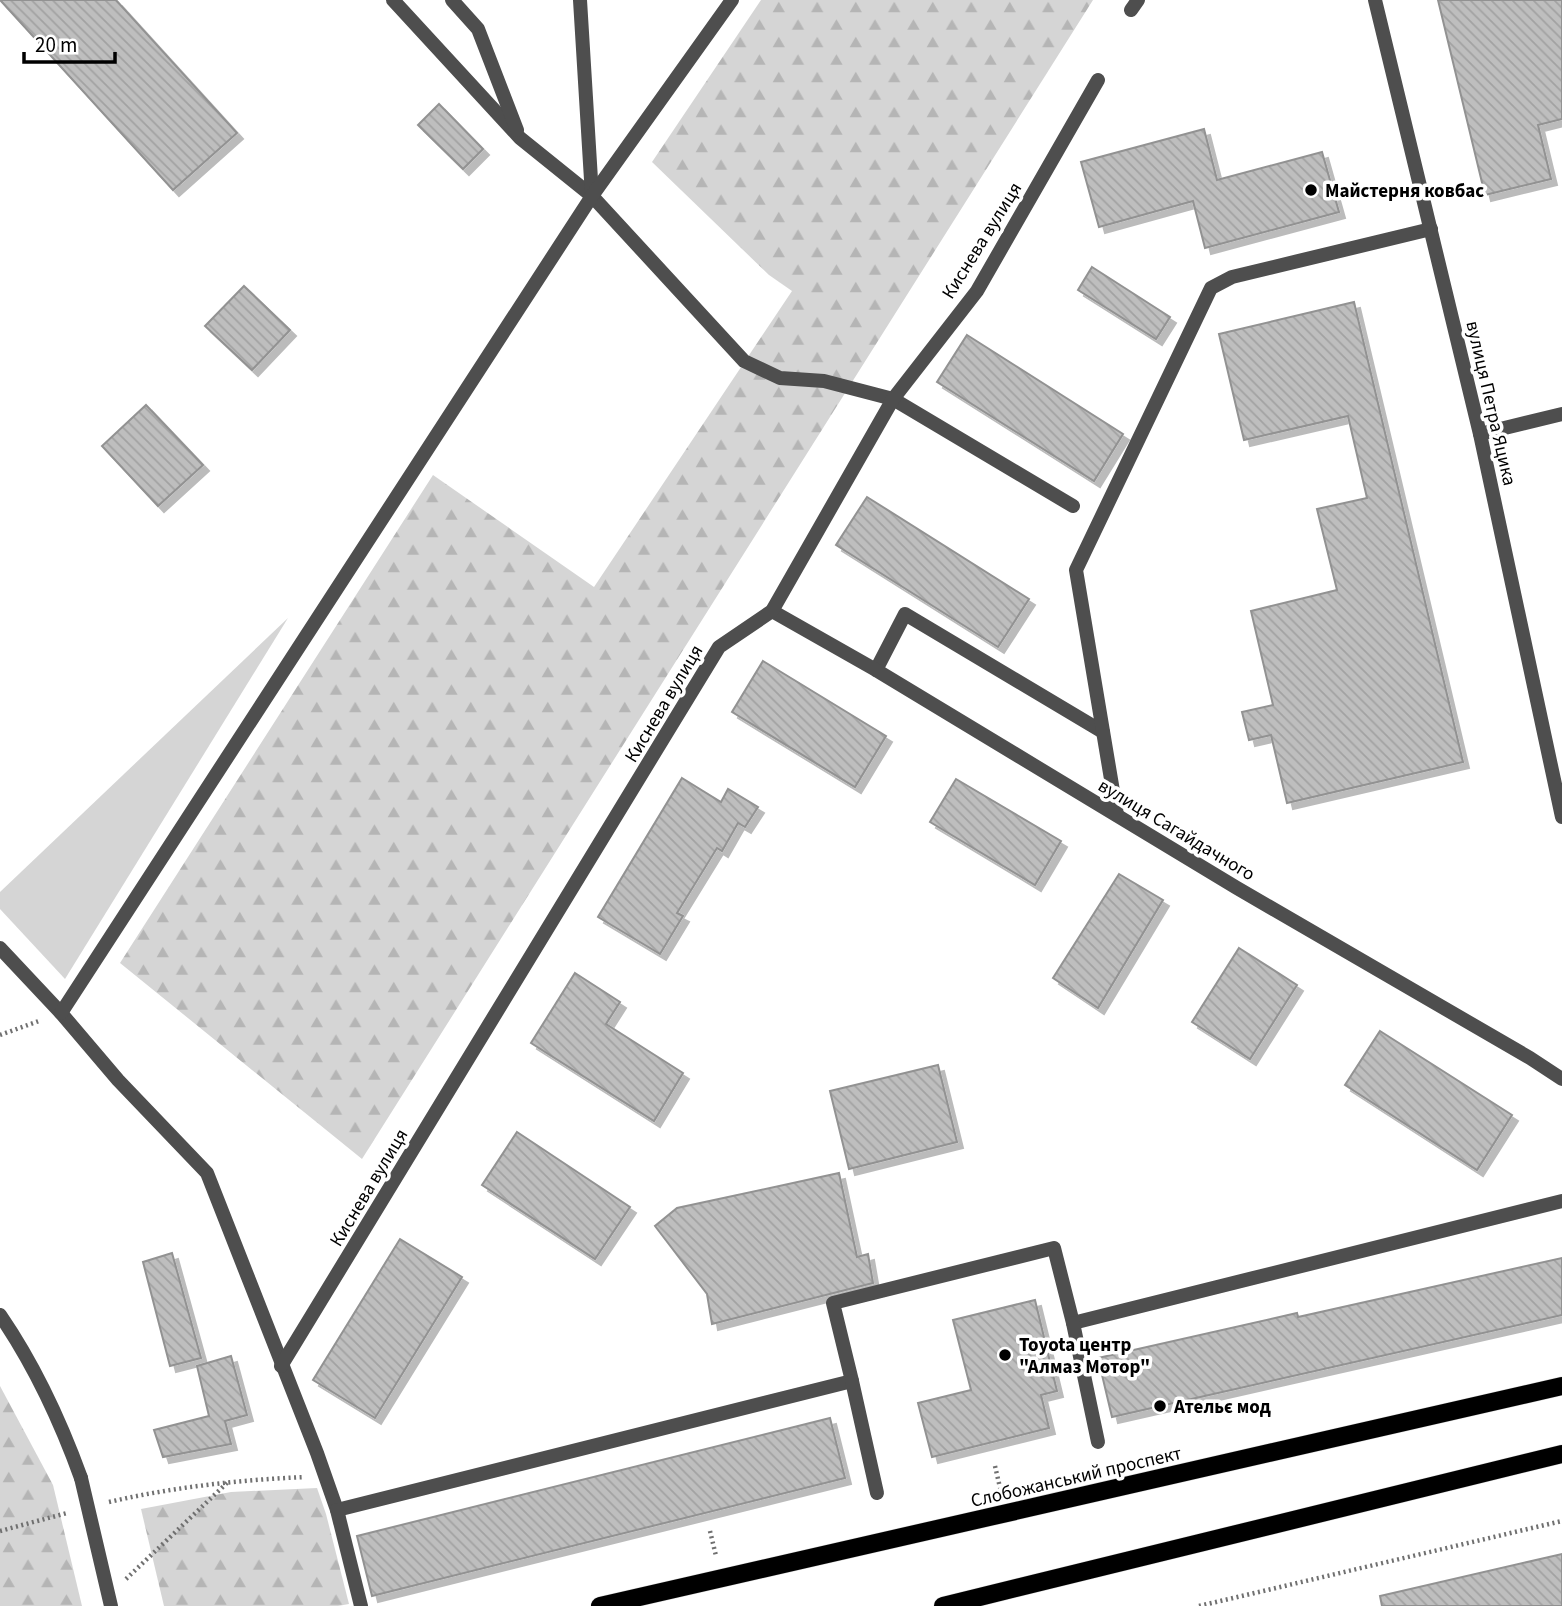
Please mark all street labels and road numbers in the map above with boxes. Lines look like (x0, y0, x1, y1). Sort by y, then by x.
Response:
street label: Киснева вулиця (936, 177, 1029, 304)
street label: вулиця Петра Яцика (1458, 318, 1523, 488)
street label: Киснева вулиця (618, 640, 710, 768)
street label: вулиця Сагайдачного (1093, 773, 1260, 888)
street label: Киснева вулиця (323, 1124, 415, 1252)
street label: Слобожанський проспект (968, 1440, 1185, 1515)

